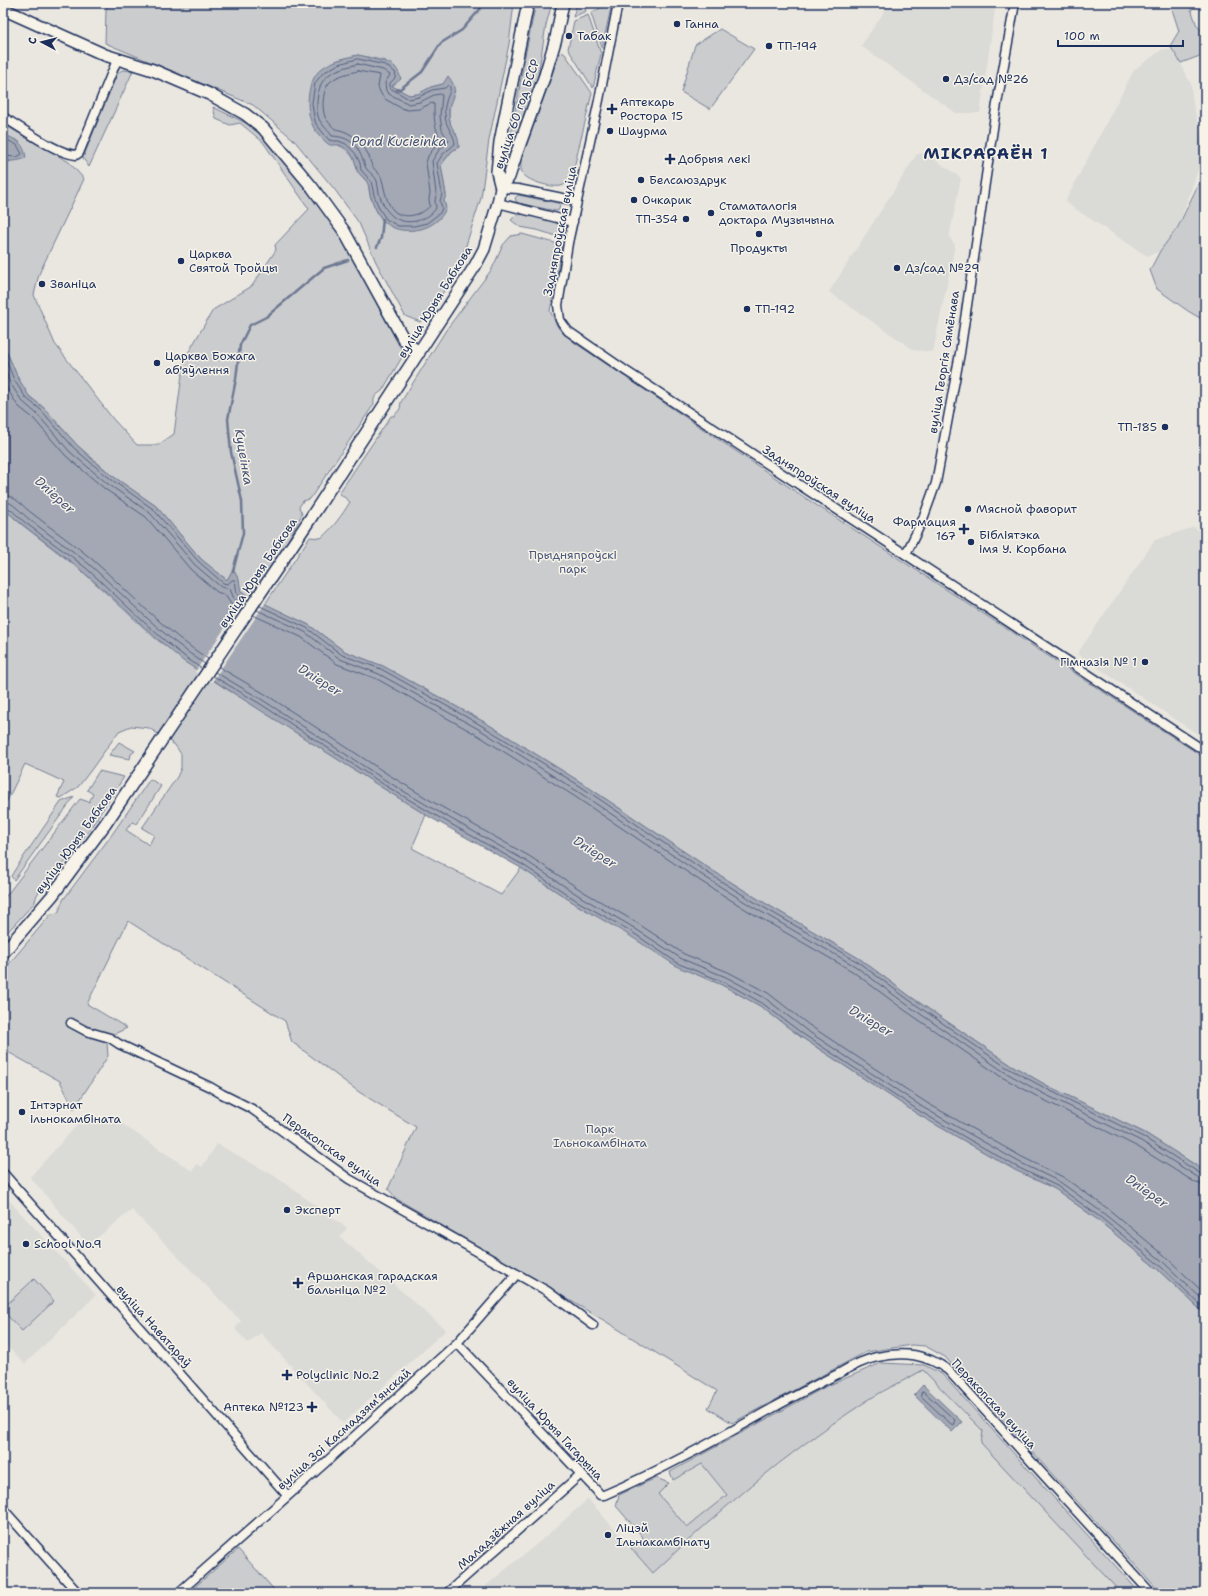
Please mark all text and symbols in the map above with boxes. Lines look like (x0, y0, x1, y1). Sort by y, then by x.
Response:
place label: Ганна (685, 16, 719, 32)
marker: Ганна (672, 19, 682, 29)
north arrow (22, 22, 62, 62)
scale bar (1058, 22, 1183, 48)
place label: Табак (577, 28, 612, 44)
text: 100 m (1064, 28, 1100, 44)
marker: Табак (564, 31, 574, 41)
text: С (25, 36, 40, 45)
place label: ТП-194 (777, 38, 817, 54)
marker: ТП-194 (764, 41, 774, 51)
street label: вуліца 60 год БССР (491, 57, 543, 171)
place label: Дз/сад №26 (954, 71, 1029, 87)
marker: Дз/сад №26 (941, 74, 951, 84)
place label: Аптекарь Ростора 15 (620, 94, 683, 124)
marker: Аптекарь Ростора 15 (607, 104, 617, 114)
place label: Шаурма (618, 123, 668, 139)
marker: Шаурма (605, 126, 615, 136)
water label: Pond Kucieinka (351, 133, 447, 150)
district label: МІКРАРАЁН 1 (923, 143, 1049, 164)
place label: Добрыя лекі (678, 151, 751, 167)
marker: Добрыя лекі (665, 154, 675, 164)
street label: Задняпроўская вуліца (540, 164, 581, 297)
place label: Белсаюздрук (649, 172, 727, 188)
marker: Белсаюздрук (636, 175, 646, 185)
place label: Очкарик (642, 192, 692, 208)
marker: Очкарик (629, 195, 639, 205)
place label: Стаматалогія доктара Музычына (719, 198, 835, 228)
marker: Стаматалогія доктара Музычына (706, 208, 716, 218)
place label: ТП-354 (635, 211, 678, 227)
marker: ТП-354 (681, 214, 691, 224)
marker: Продукты (754, 229, 764, 239)
place label: Продукты (730, 240, 788, 256)
street label: вуліца Юрыя Бабкова (394, 242, 476, 361)
place label: Царква Святой Тройцы (189, 246, 278, 276)
marker: Царква Святой Тройцы (176, 256, 186, 266)
place label: Дз/сад №29 (905, 260, 980, 276)
marker: Дз/сад №29 (892, 263, 902, 273)
place label: Званіца (50, 276, 97, 292)
marker: Званіца (37, 279, 47, 289)
street label: вуліца Георгія Сямёнава (925, 289, 963, 435)
place label: ТП-192 (755, 301, 795, 317)
marker: ТП-192 (742, 304, 752, 314)
place label: Царква Божага аб'яўлення (165, 348, 256, 378)
marker: Царква Божага аб'яўлення (152, 358, 162, 368)
place label: ТП-185 (1117, 419, 1157, 435)
marker: ТП-185 (1160, 422, 1170, 432)
water label: Куцеінка (231, 428, 257, 486)
street label: Задняпроўская вуліца (759, 441, 879, 527)
water label: Dnieper (31, 473, 79, 518)
place label: Мясной фаворит (976, 501, 1078, 517)
marker: Мясной фаворит (963, 504, 973, 514)
street label: вуліца Юрыя Бабкова (215, 514, 301, 631)
place label: Фармация 167 (893, 514, 956, 544)
marker: Фармация 167 (959, 524, 969, 534)
place label: Бібліятэка імя У. Корбана (979, 527, 1067, 557)
marker: Бібліятэка імя У. Корбана (966, 537, 976, 547)
park label: Прыдняпроўскі парк (529, 547, 617, 577)
place label: Гімназія № 1 (1060, 654, 1137, 670)
marker: Гімназія № 1 (1140, 657, 1150, 667)
water label: Dnieper (295, 660, 346, 700)
street label: вуліца Юрыя Бабкова (32, 783, 121, 897)
water label: Dnieper (570, 832, 621, 872)
water label: Dnieper (846, 1001, 897, 1041)
place label: Інтэрнат ільнокамбіната (30, 1097, 121, 1127)
marker: Інтэрнат ільнокамбіната (17, 1107, 27, 1117)
street label: Перакопская вуліца (279, 1110, 385, 1190)
park label: Парк Ільнокамбіната (553, 1121, 648, 1151)
water label: Dnieper (1122, 1170, 1172, 1212)
place label: Эксперт (295, 1202, 341, 1218)
marker: Эксперт (282, 1205, 292, 1215)
place label: School No.9 (34, 1236, 102, 1252)
marker: School No.9 (21, 1239, 31, 1249)
place label: Аршанская гарадская бальніца №2 (307, 1268, 438, 1298)
marker: Аршанская гарадская бальніца №2 (292, 1277, 304, 1289)
street label: вуліца Наватараў (113, 1281, 195, 1371)
street label: Перакопская вуліца (948, 1356, 1040, 1453)
street label: вуліца Зоі Касмадзямʼянскай (274, 1364, 414, 1493)
place label: Polyclinic No.2 (296, 1367, 380, 1383)
marker: Polyclinic No.2 (281, 1369, 293, 1381)
street label: вуліца Юрыя Гагарына (504, 1375, 607, 1484)
place label: Аптека №123 (223, 1399, 304, 1415)
marker: Аптека №123 (307, 1402, 317, 1412)
street label: Маладзёжная вуліца (454, 1476, 559, 1573)
place label: Ліцэй Ільнакамбінату (616, 1520, 710, 1550)
marker: Ліцэй Ільнакамбінату (603, 1530, 613, 1540)

